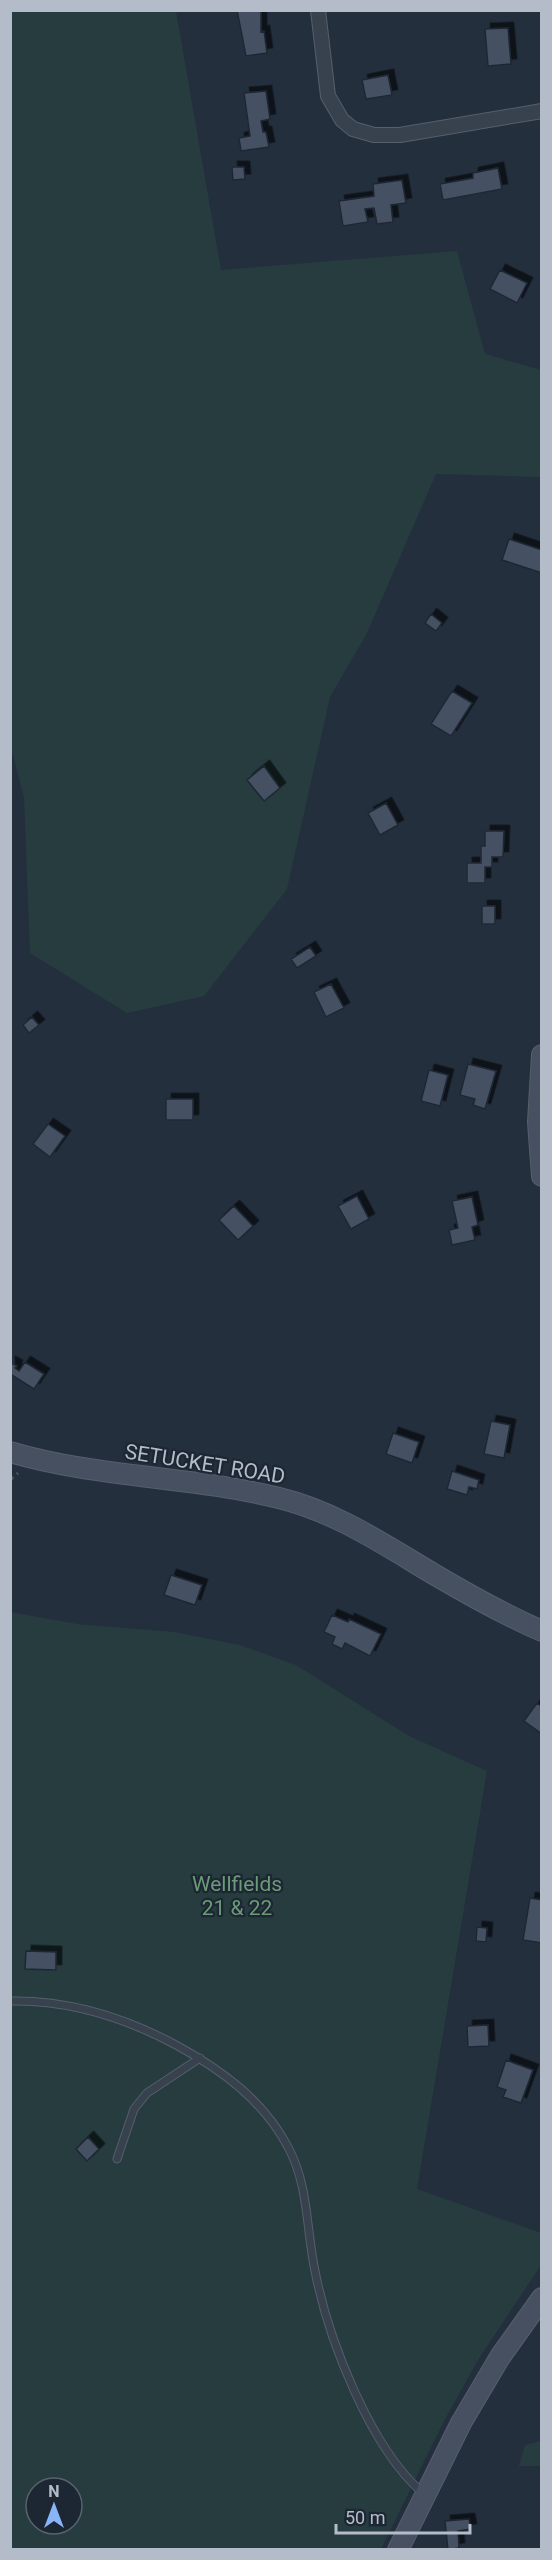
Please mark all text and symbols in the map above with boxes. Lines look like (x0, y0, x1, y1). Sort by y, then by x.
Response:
street label: SETUCKET ROAD (123, 1439, 287, 1489)
park label: Wellfields 21 & 22 (192, 1872, 282, 1920)
north arrow (24, 2476, 84, 2536)
text: N (48, 2482, 60, 2501)
scale bar (336, 2497, 470, 2535)
text: 50 m (345, 2507, 385, 2528)

